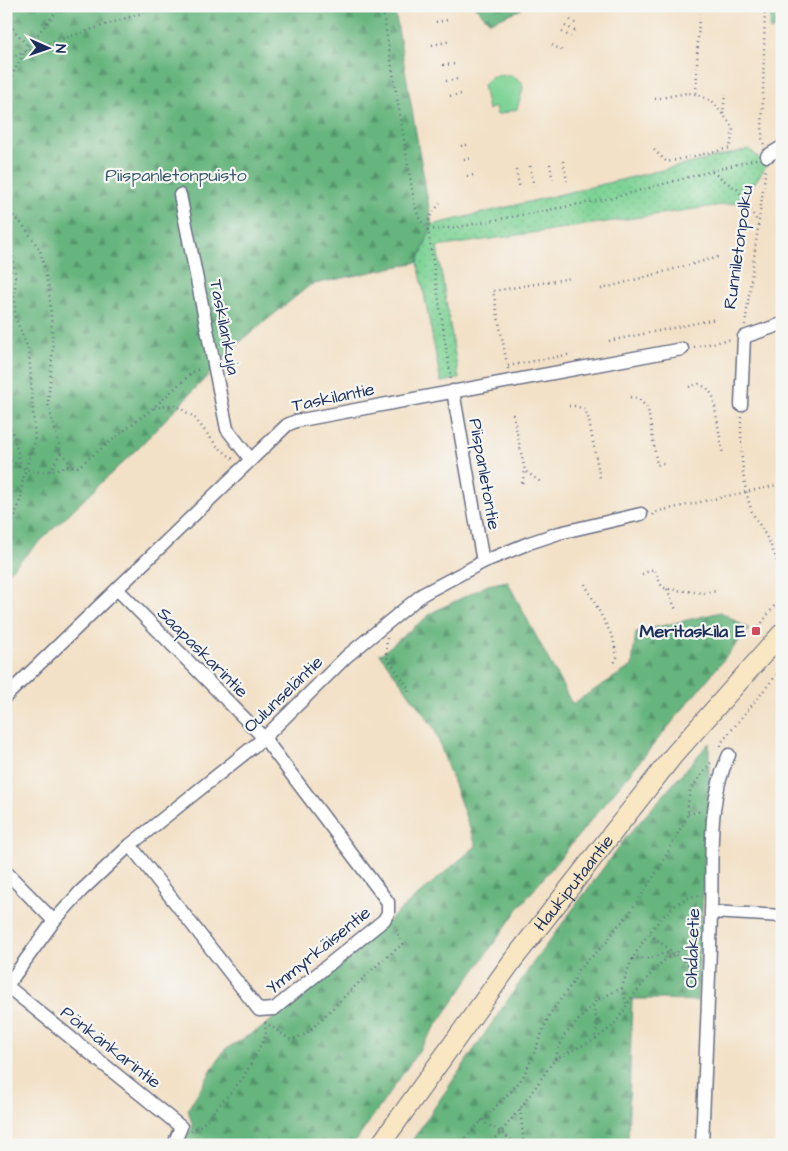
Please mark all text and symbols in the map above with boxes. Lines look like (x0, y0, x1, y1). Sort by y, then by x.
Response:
north arrow (22, 22, 72, 72)
text: N (50, 44, 70, 53)
park label: Piispanletonpuisto (105, 163, 247, 188)
street label: Runniletonpolku (717, 184, 760, 311)
street label: Taskilankuja (203, 277, 246, 377)
street label: Taskilantie (289, 376, 377, 418)
street label: Piispanletontie (462, 416, 507, 532)
street label: Saapaskarintie (151, 601, 254, 704)
place label: Meritaskila E (640, 619, 746, 644)
marker: Meritaskila E (750, 625, 762, 637)
street label: Oulunseläntie (238, 650, 329, 739)
street label: Haukiputaantie (528, 829, 620, 937)
street label: Ymmyrkäisentie (261, 900, 377, 1001)
street label: Ohdaketie (679, 907, 706, 988)
street label: Pönkänkarintie (55, 1000, 166, 1095)

